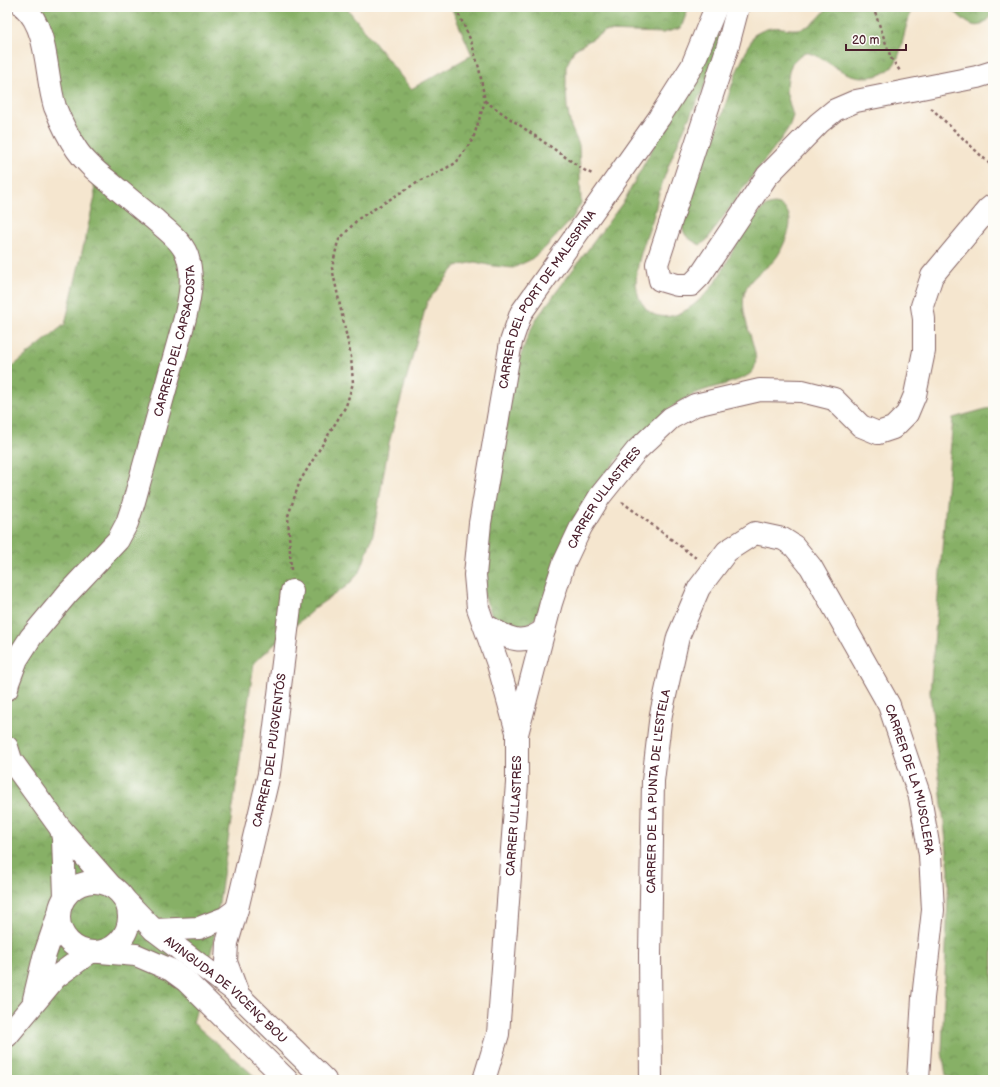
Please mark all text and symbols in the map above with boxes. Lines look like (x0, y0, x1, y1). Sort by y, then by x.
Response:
scale bar (846, 26, 906, 52)
text: 20 m (852, 33, 879, 48)
street label: CARRER DEL PORT DE MALESPINA (496, 206, 599, 390)
street label: CARRER DEL CAPSACOSTA (150, 264, 198, 418)
street label: CARRER ULLASTRES (564, 444, 644, 551)
street label: CARRER DEL PUIGVENTÓS (249, 672, 289, 829)
street label: CARRER DE LA PUNTA DE L'ESTELA (644, 687, 674, 894)
street label: CARRER DE LA MUSCLERA (882, 702, 937, 856)
street label: CARRER ULLASTRES (502, 755, 525, 876)
street label: AVINGUDA DE VICENÇ BOU (161, 933, 290, 1046)

